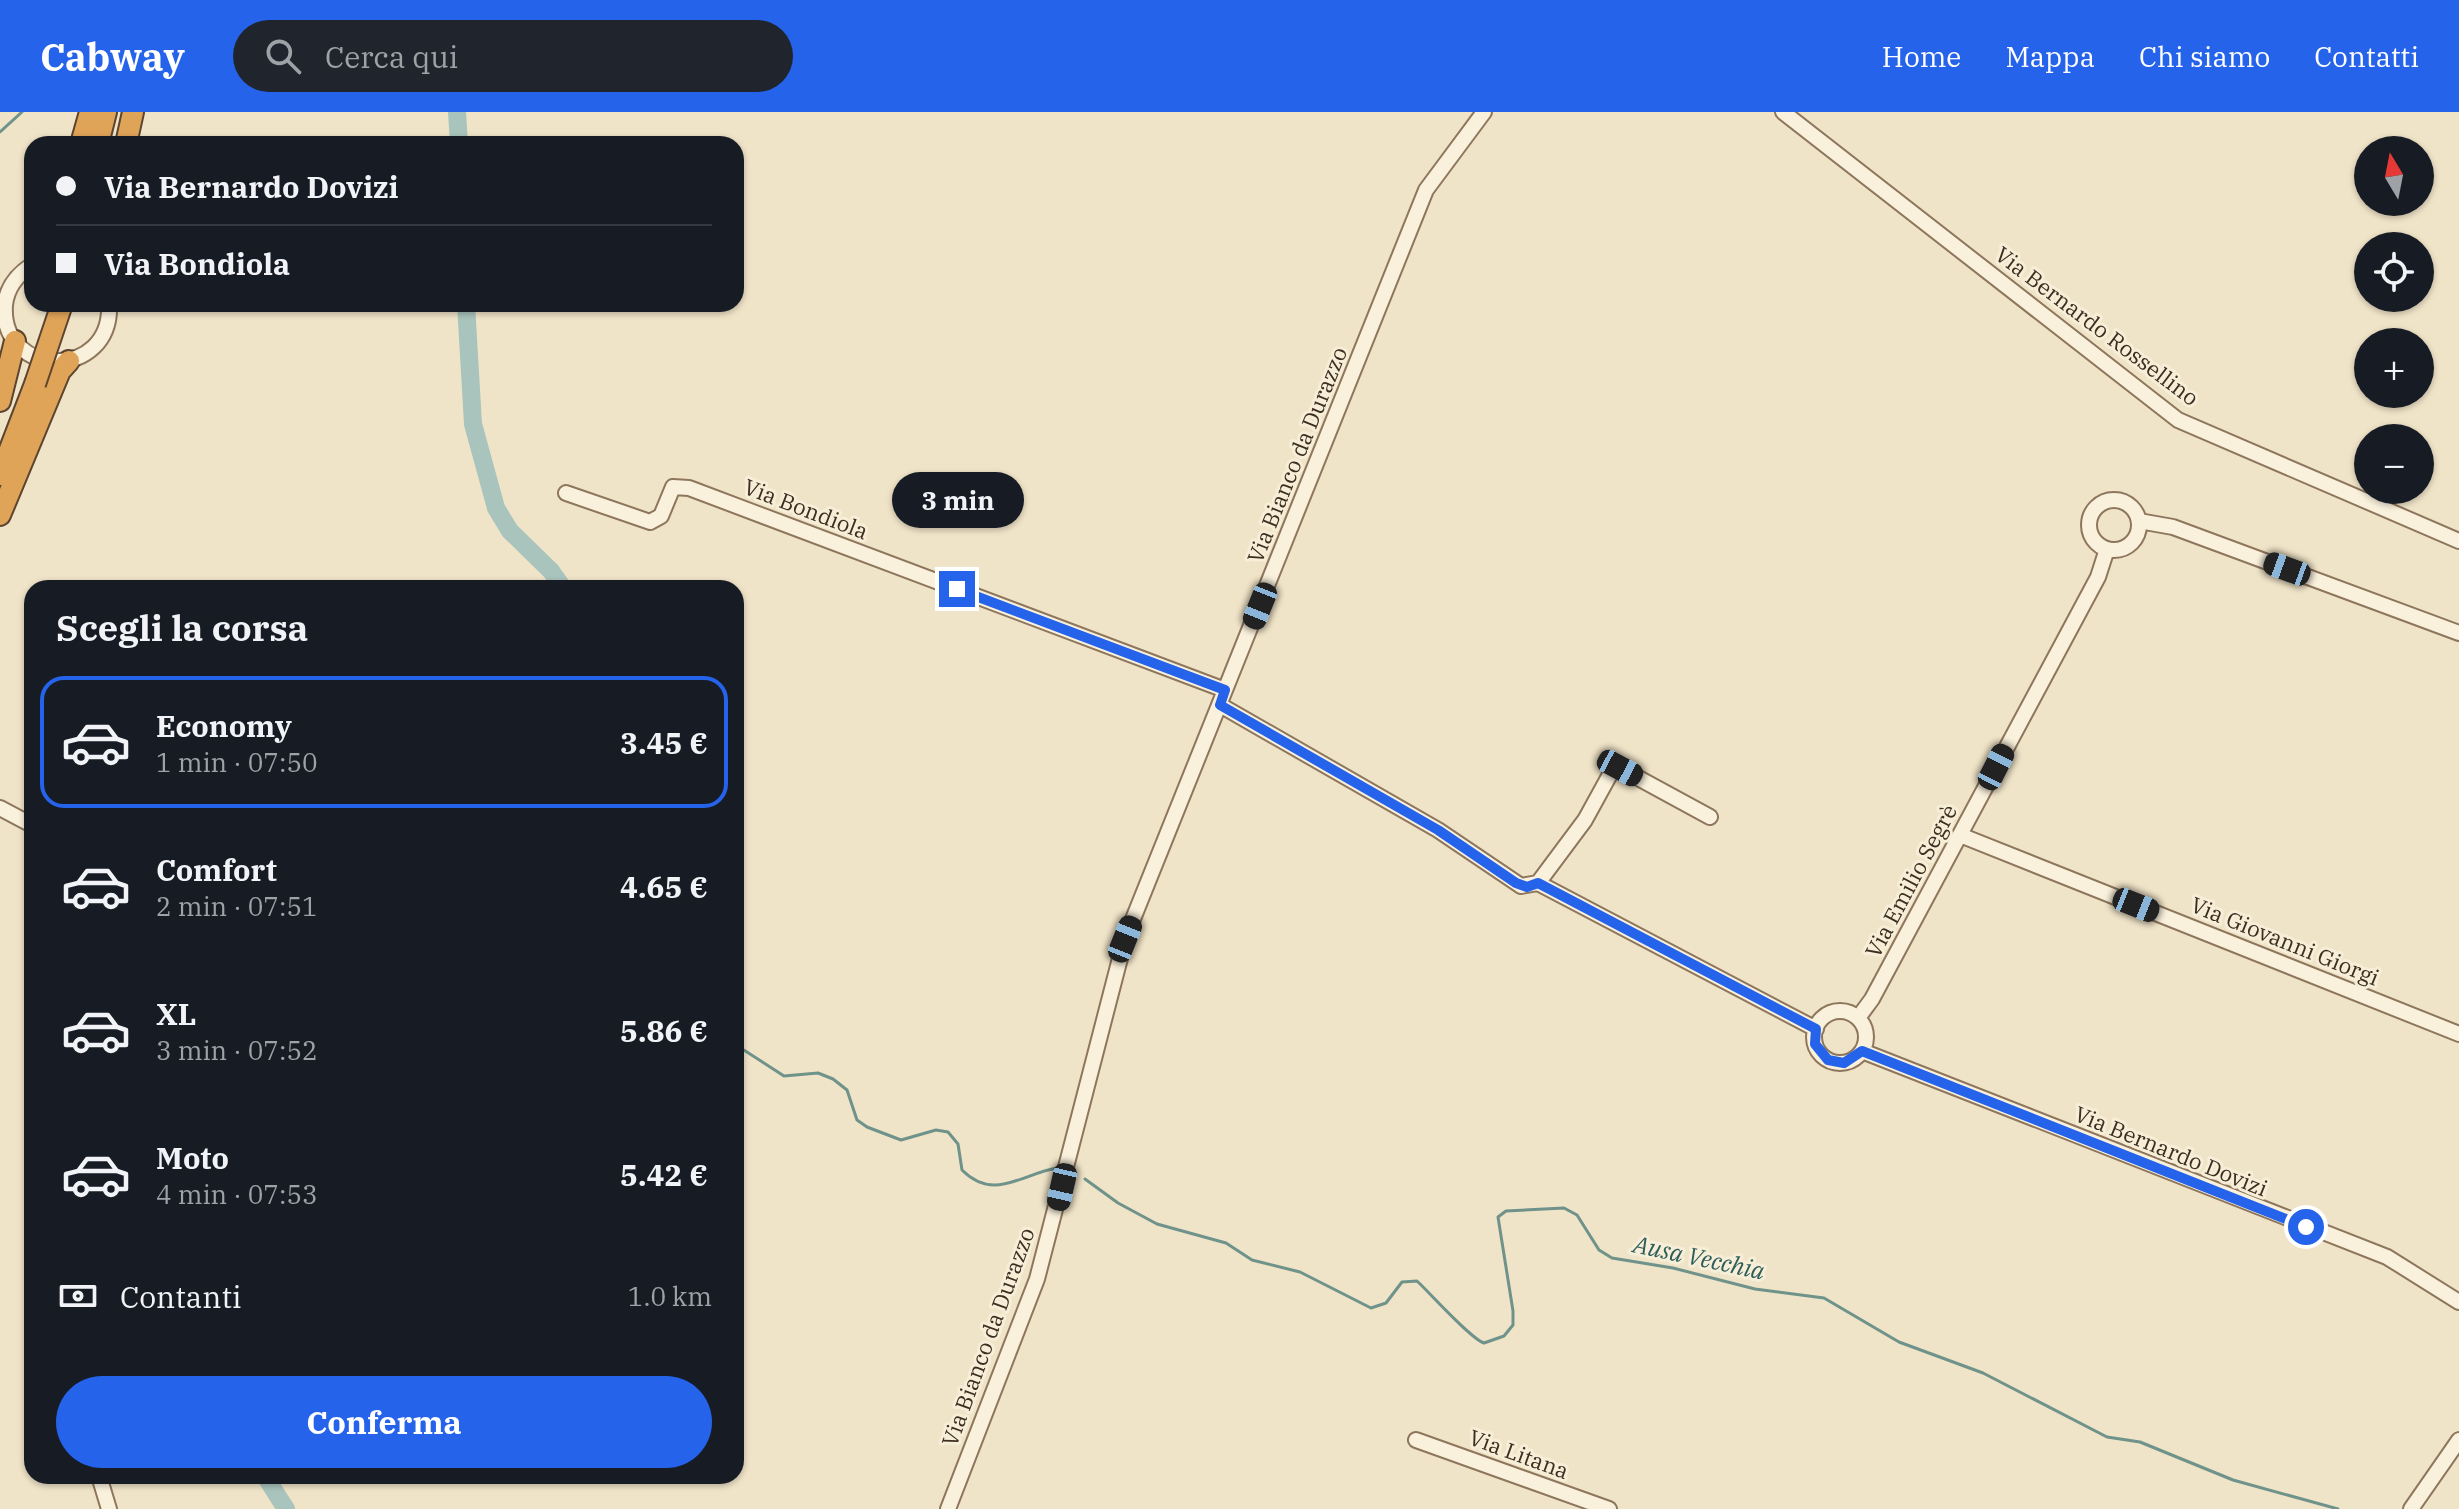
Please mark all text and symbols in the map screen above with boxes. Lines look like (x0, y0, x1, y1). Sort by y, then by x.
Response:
search box (233, 20, 793, 92)
text: Cabway (40, 32, 185, 81)
icon: search (261, 34, 305, 78)
text: Cerca qui (325, 37, 458, 76)
text: Home (1882, 38, 1961, 75)
text: Mappa (2005, 38, 2095, 75)
text: Chi siamo (2139, 38, 2270, 75)
text: Contatti (2314, 38, 2419, 75)
north arrow (2354, 136, 2434, 216)
map controls (2354, 136, 2434, 504)
text: Via Bernardo Dovizi (104, 167, 399, 206)
button: locate (2354, 232, 2434, 312)
street label: Via Bernardo Rossellino (1990, 239, 2205, 412)
text: Via Bondiola (104, 244, 290, 283)
button: + (2354, 328, 2434, 408)
street label: Via Bianco da Durazzo (1240, 343, 1353, 567)
button: − (2354, 424, 2434, 504)
street label: Via Bondiola (740, 472, 872, 545)
callout: 3 min (891, 473, 1023, 529)
text: 3 min (922, 483, 994, 517)
car (2260, 550, 2314, 588)
route end (939, 571, 975, 607)
car (1240, 579, 1280, 633)
text: Scegli la corsa (56, 604, 308, 651)
icon: car (60, 706, 132, 778)
text: Economy (156, 706, 292, 745)
text: 3.45 € (620, 723, 708, 762)
car (1974, 740, 2018, 794)
text: 1 min · 07:50 (156, 745, 318, 779)
car (1593, 746, 1647, 790)
street label: Via Emilio Segrè (1858, 799, 1963, 962)
icon: car (60, 850, 132, 922)
text: Comfort (156, 850, 277, 889)
text: 4.65 € (620, 867, 708, 906)
car (2109, 885, 2163, 925)
text: 2 min · 07:51 (156, 889, 318, 923)
street label: Via Giovanni Giorgi (2187, 890, 2384, 992)
car (1105, 912, 1145, 966)
icon: car (60, 994, 132, 1066)
text: XL (156, 994, 196, 1033)
text: 5.86 € (620, 1011, 708, 1050)
text: 3 min · 07:52 (156, 1033, 318, 1067)
street label: Via Bernardo Dovizi (2070, 1099, 2272, 1203)
icon: car (60, 1138, 132, 1210)
text: Moto (156, 1138, 229, 1177)
text: 5.42 € (620, 1155, 708, 1194)
car (1045, 1161, 1079, 1213)
text: 4 min · 07:53 (156, 1177, 318, 1211)
route start (2288, 1209, 2324, 1245)
street label: Via Bianco da Durazzo (934, 1224, 1041, 1450)
water label: Ausa Vecchia (1629, 1227, 1768, 1287)
icon: cash (56, 1274, 100, 1318)
text: Contanti (120, 1277, 241, 1316)
text: 1.0 km (628, 1279, 712, 1313)
button: Conferma (56, 1376, 712, 1468)
street label: Via Litana (1465, 1422, 1573, 1485)

